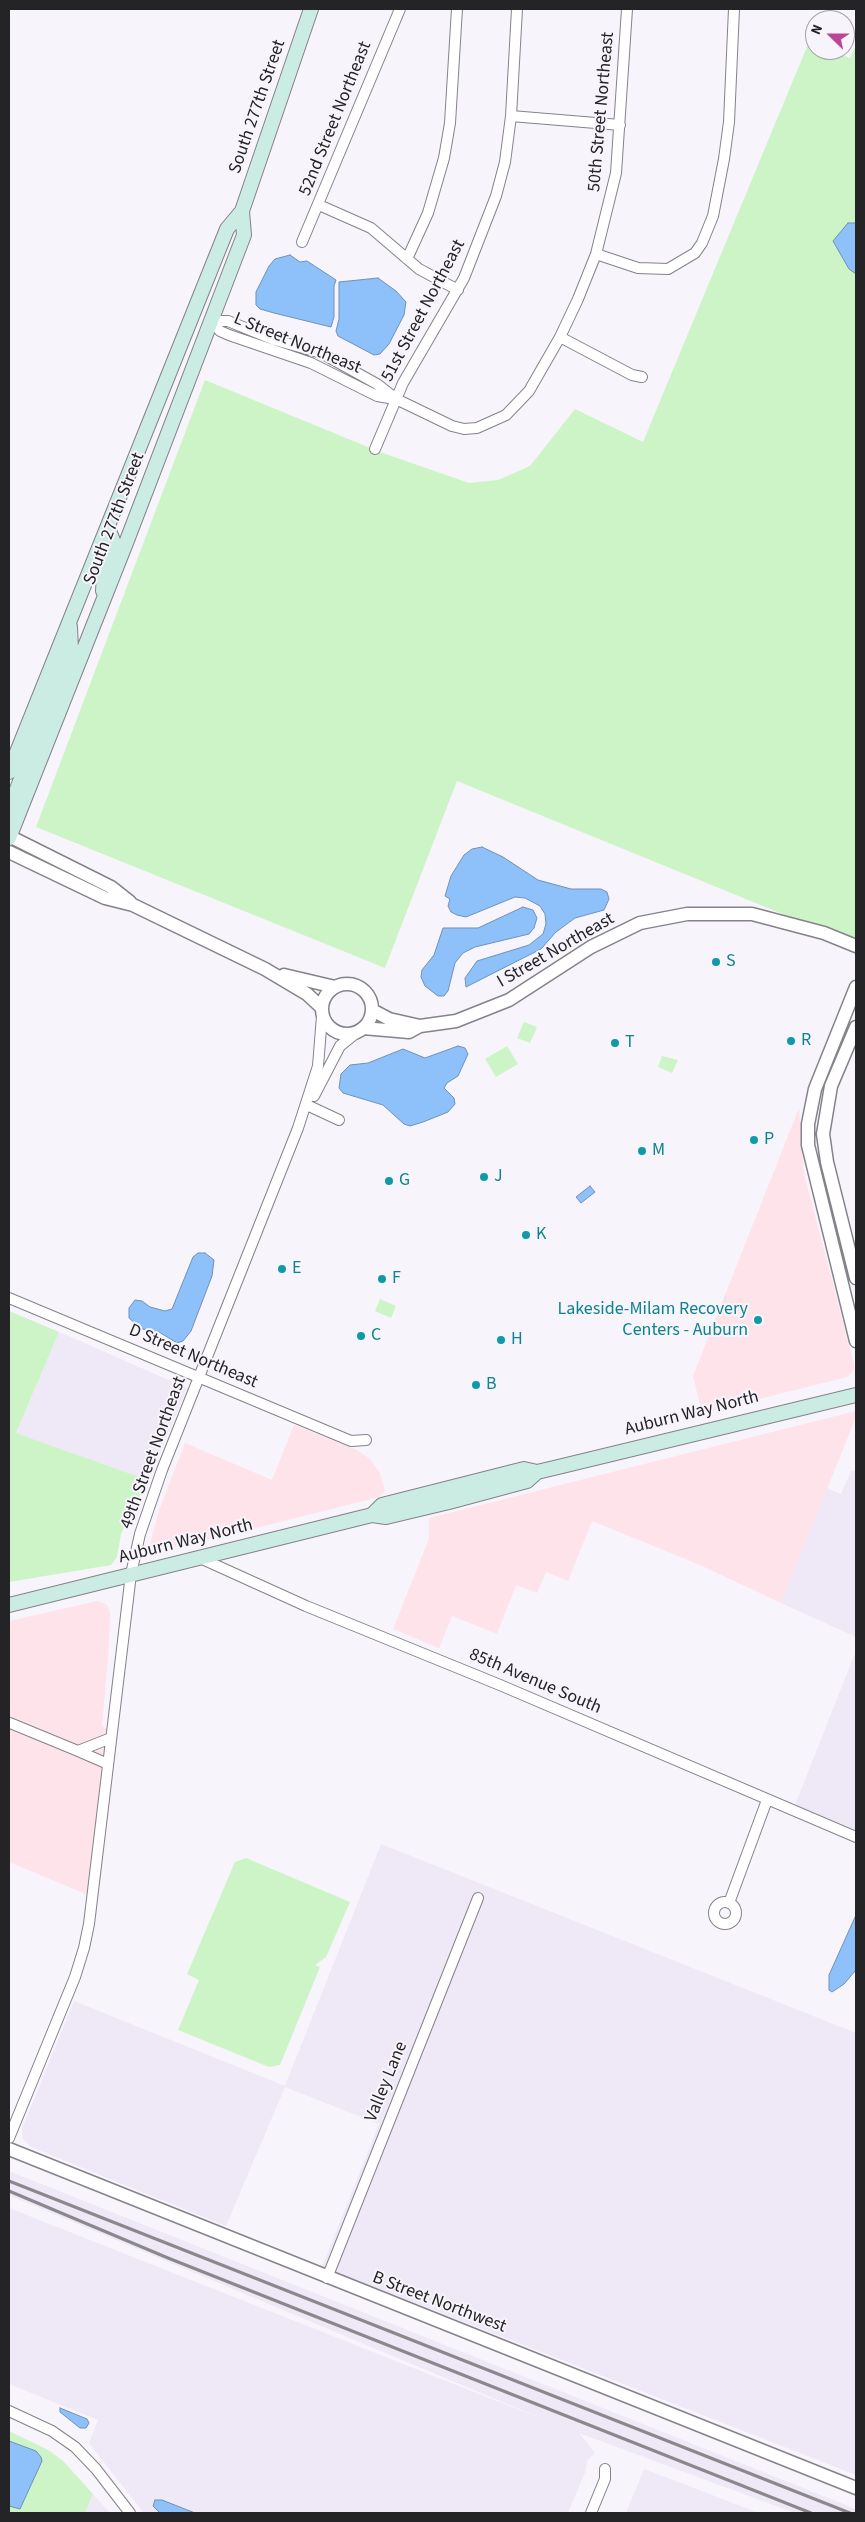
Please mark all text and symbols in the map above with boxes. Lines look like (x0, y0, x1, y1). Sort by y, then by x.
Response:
north arrow (805, 10, 855, 60)
text: N (806, 22, 828, 38)
street label: 50th Street Northeast (584, 31, 620, 193)
street label: South 277th Street (225, 37, 291, 177)
street label: 52nd Street Northeast (295, 39, 377, 199)
street label: 51st Street Northeast (377, 236, 471, 386)
street label: L Street Northeast (230, 309, 364, 379)
street label: South 277th Street (80, 450, 150, 588)
street label: I Street Northeast (494, 909, 618, 993)
place label: S (726, 951, 736, 973)
marker: S (710, 956, 722, 968)
place label: R (801, 1030, 811, 1052)
place label: T (625, 1032, 635, 1054)
marker: R (785, 1035, 797, 1047)
marker: T (609, 1037, 621, 1049)
place label: P (764, 1129, 774, 1151)
marker: P (748, 1134, 760, 1146)
place label: M (652, 1140, 665, 1162)
marker: M (636, 1145, 648, 1157)
place label: J (494, 1166, 503, 1188)
place label: G (399, 1170, 410, 1192)
marker: J (478, 1171, 490, 1183)
marker: G (383, 1175, 395, 1187)
place label: K (536, 1224, 546, 1246)
marker: K (520, 1229, 532, 1241)
place label: E (292, 1258, 301, 1280)
marker: E (276, 1263, 288, 1275)
place label: F (392, 1268, 401, 1290)
marker: F (376, 1273, 388, 1285)
place label: Lakeside-Milam Recovery Centers - Auburn (557, 1299, 748, 1342)
marker: Lakeside-Milam Recovery Centers - Auburn (752, 1314, 764, 1326)
street label: D Street Northeast (125, 1320, 261, 1394)
place label: C (371, 1325, 381, 1347)
place label: H (511, 1329, 523, 1351)
marker: C (355, 1330, 367, 1342)
marker: H (495, 1334, 507, 1346)
street label: 49th Street Northeast (116, 1374, 192, 1532)
place label: B (486, 1374, 497, 1396)
marker: B (470, 1379, 482, 1391)
street label: Auburn Way North (623, 1387, 761, 1441)
street label: Auburn Way North (117, 1515, 255, 1569)
street label: 85th Avenue South (466, 1644, 604, 1720)
street label: Valley Lane (361, 2039, 413, 2125)
street label: B Street Northwest (369, 2268, 509, 2338)

